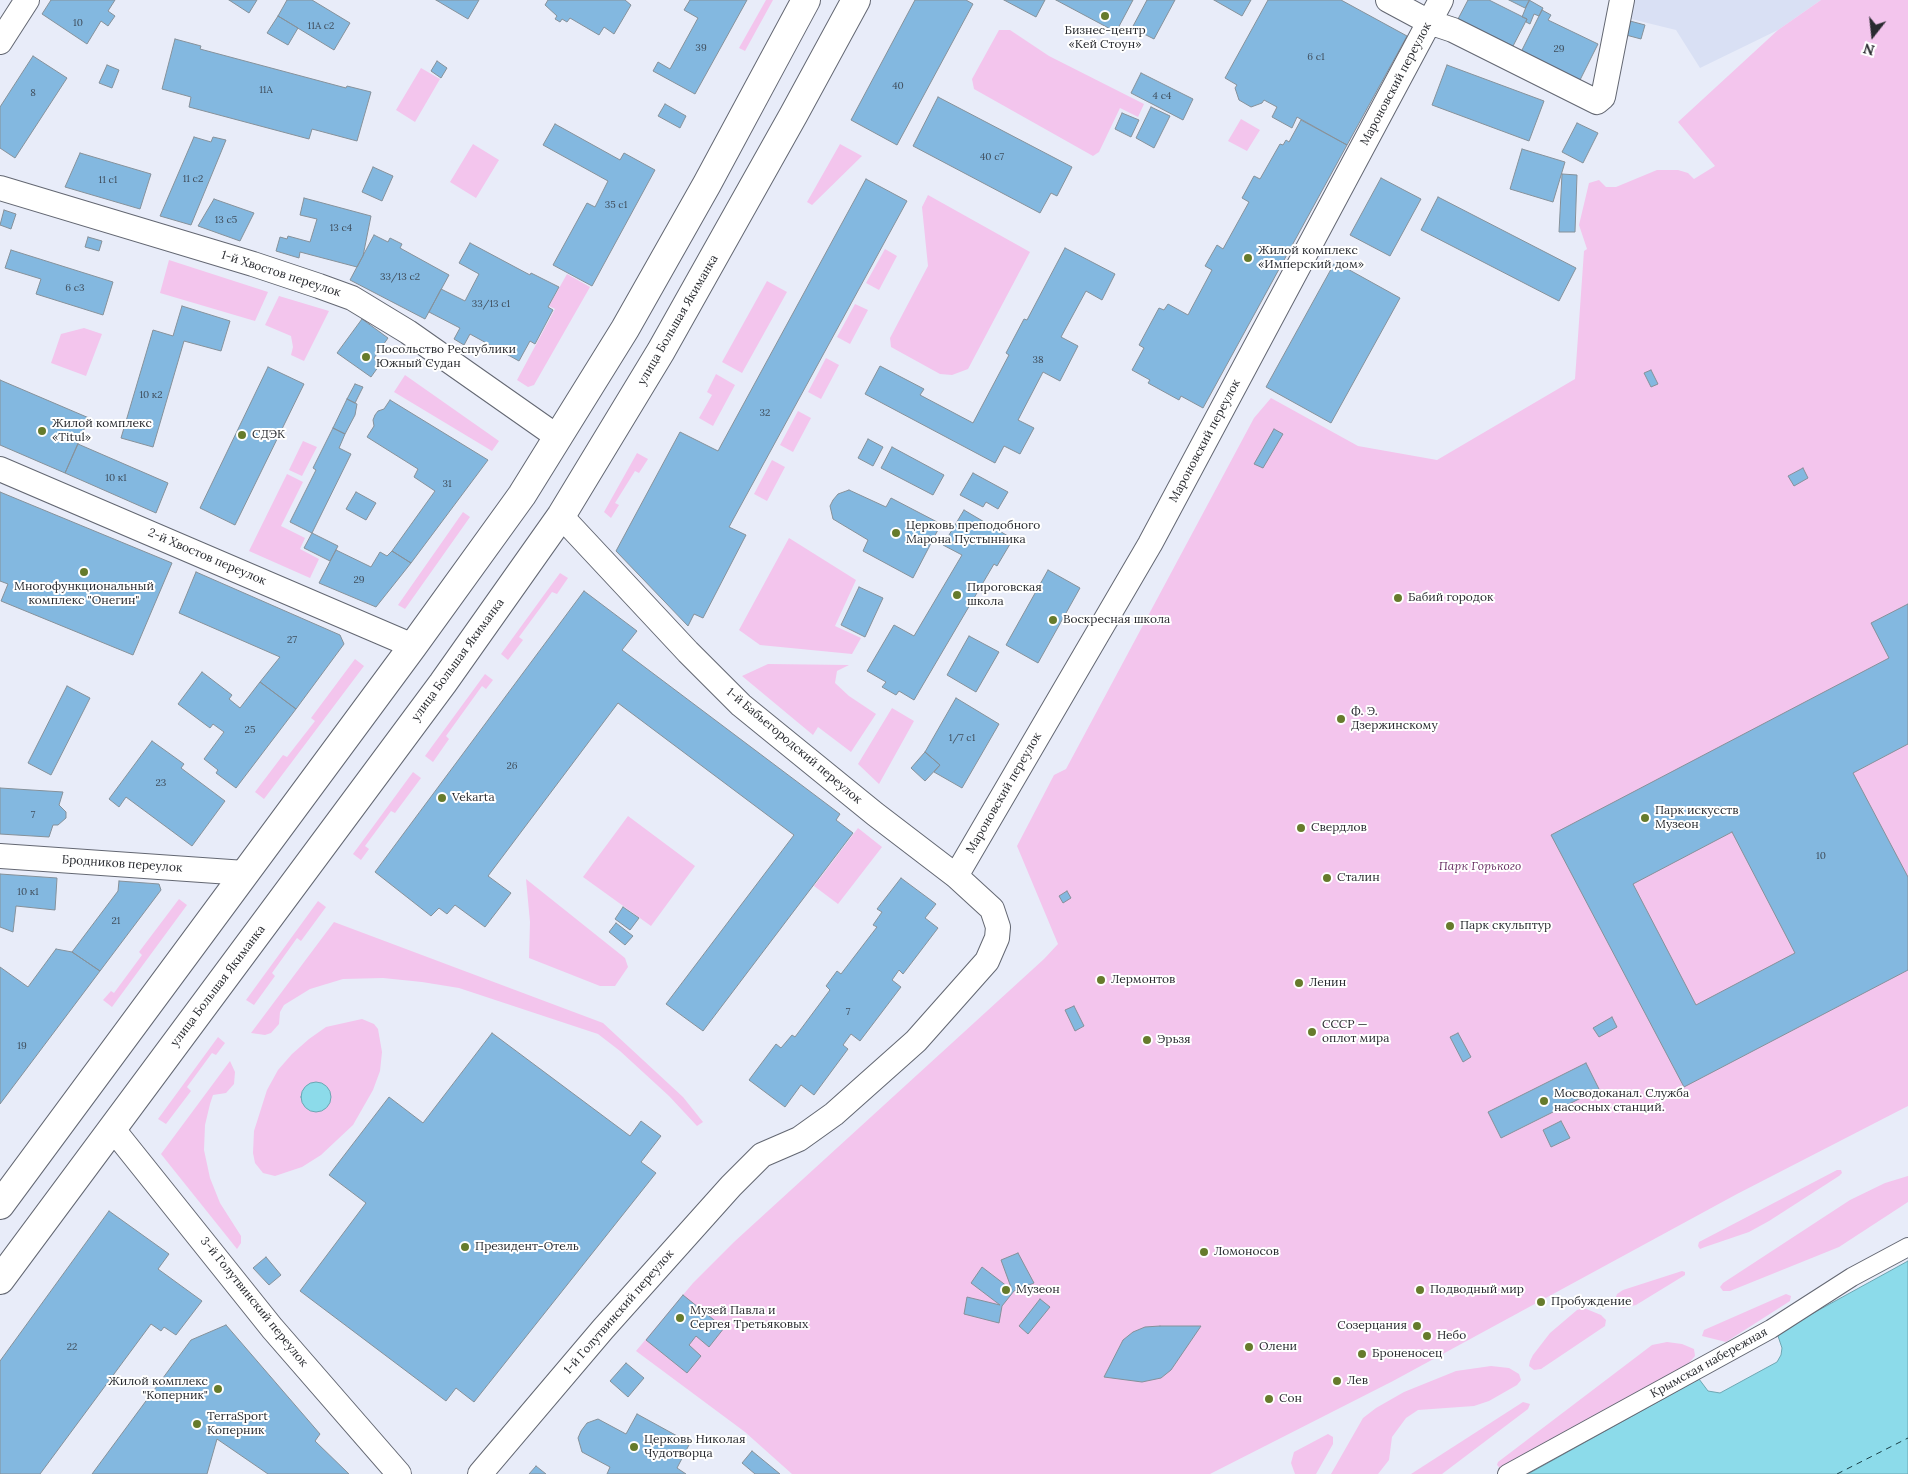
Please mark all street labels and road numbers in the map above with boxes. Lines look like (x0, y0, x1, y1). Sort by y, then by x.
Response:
street label: Мароновский переулок (1357, 20, 1435, 148)
street label: 1-й Хвостов переулок (219, 248, 343, 300)
street label: улица Большая Якиманка (635, 252, 721, 388)
street label: Мароновский переулок (1166, 377, 1244, 505)
street label: 2-й Хвостов переулок (146, 526, 268, 588)
street label: улица Большая Якиманка (409, 596, 507, 724)
street label: 1-й Бабьегородский переулок (723, 685, 865, 807)
street label: Мароновский переулок (963, 730, 1045, 856)
street label: Бродников переулок (61, 853, 183, 875)
street label: улица Большая Якиманка (168, 922, 268, 1050)
street label: 3-й Голутвинский переулок (197, 1234, 311, 1370)
street label: 1-й Голутвинский переулок (561, 1247, 677, 1377)
street label: Крымская набережная (1648, 1325, 1770, 1401)

